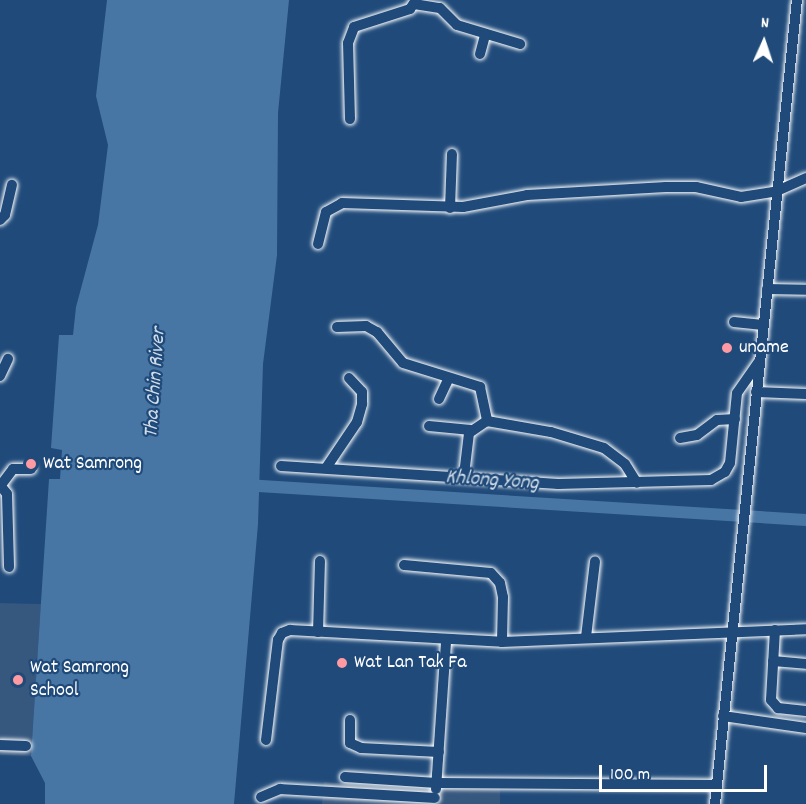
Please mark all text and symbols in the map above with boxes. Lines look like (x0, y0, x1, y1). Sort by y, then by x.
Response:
north arrow (734, 12, 794, 72)
text: N (760, 12, 770, 35)
water label: Tha Chin River (140, 327, 172, 439)
place label: uname (739, 336, 789, 360)
marker: uname (720, 341, 734, 355)
place label: Wat Samrong (43, 452, 142, 476)
marker: Wat Samrong (24, 457, 38, 471)
water label: Khlong Yong (445, 465, 539, 497)
place label: Wat Lan Tak Fa (354, 651, 467, 675)
place label: Wat Samrong School (30, 656, 129, 703)
marker: Wat Lan Tak Fa (335, 656, 349, 670)
marker: Wat Samrong School (11, 673, 25, 687)
scale bar (602, 753, 770, 791)
text: 100 m (610, 763, 650, 788)

